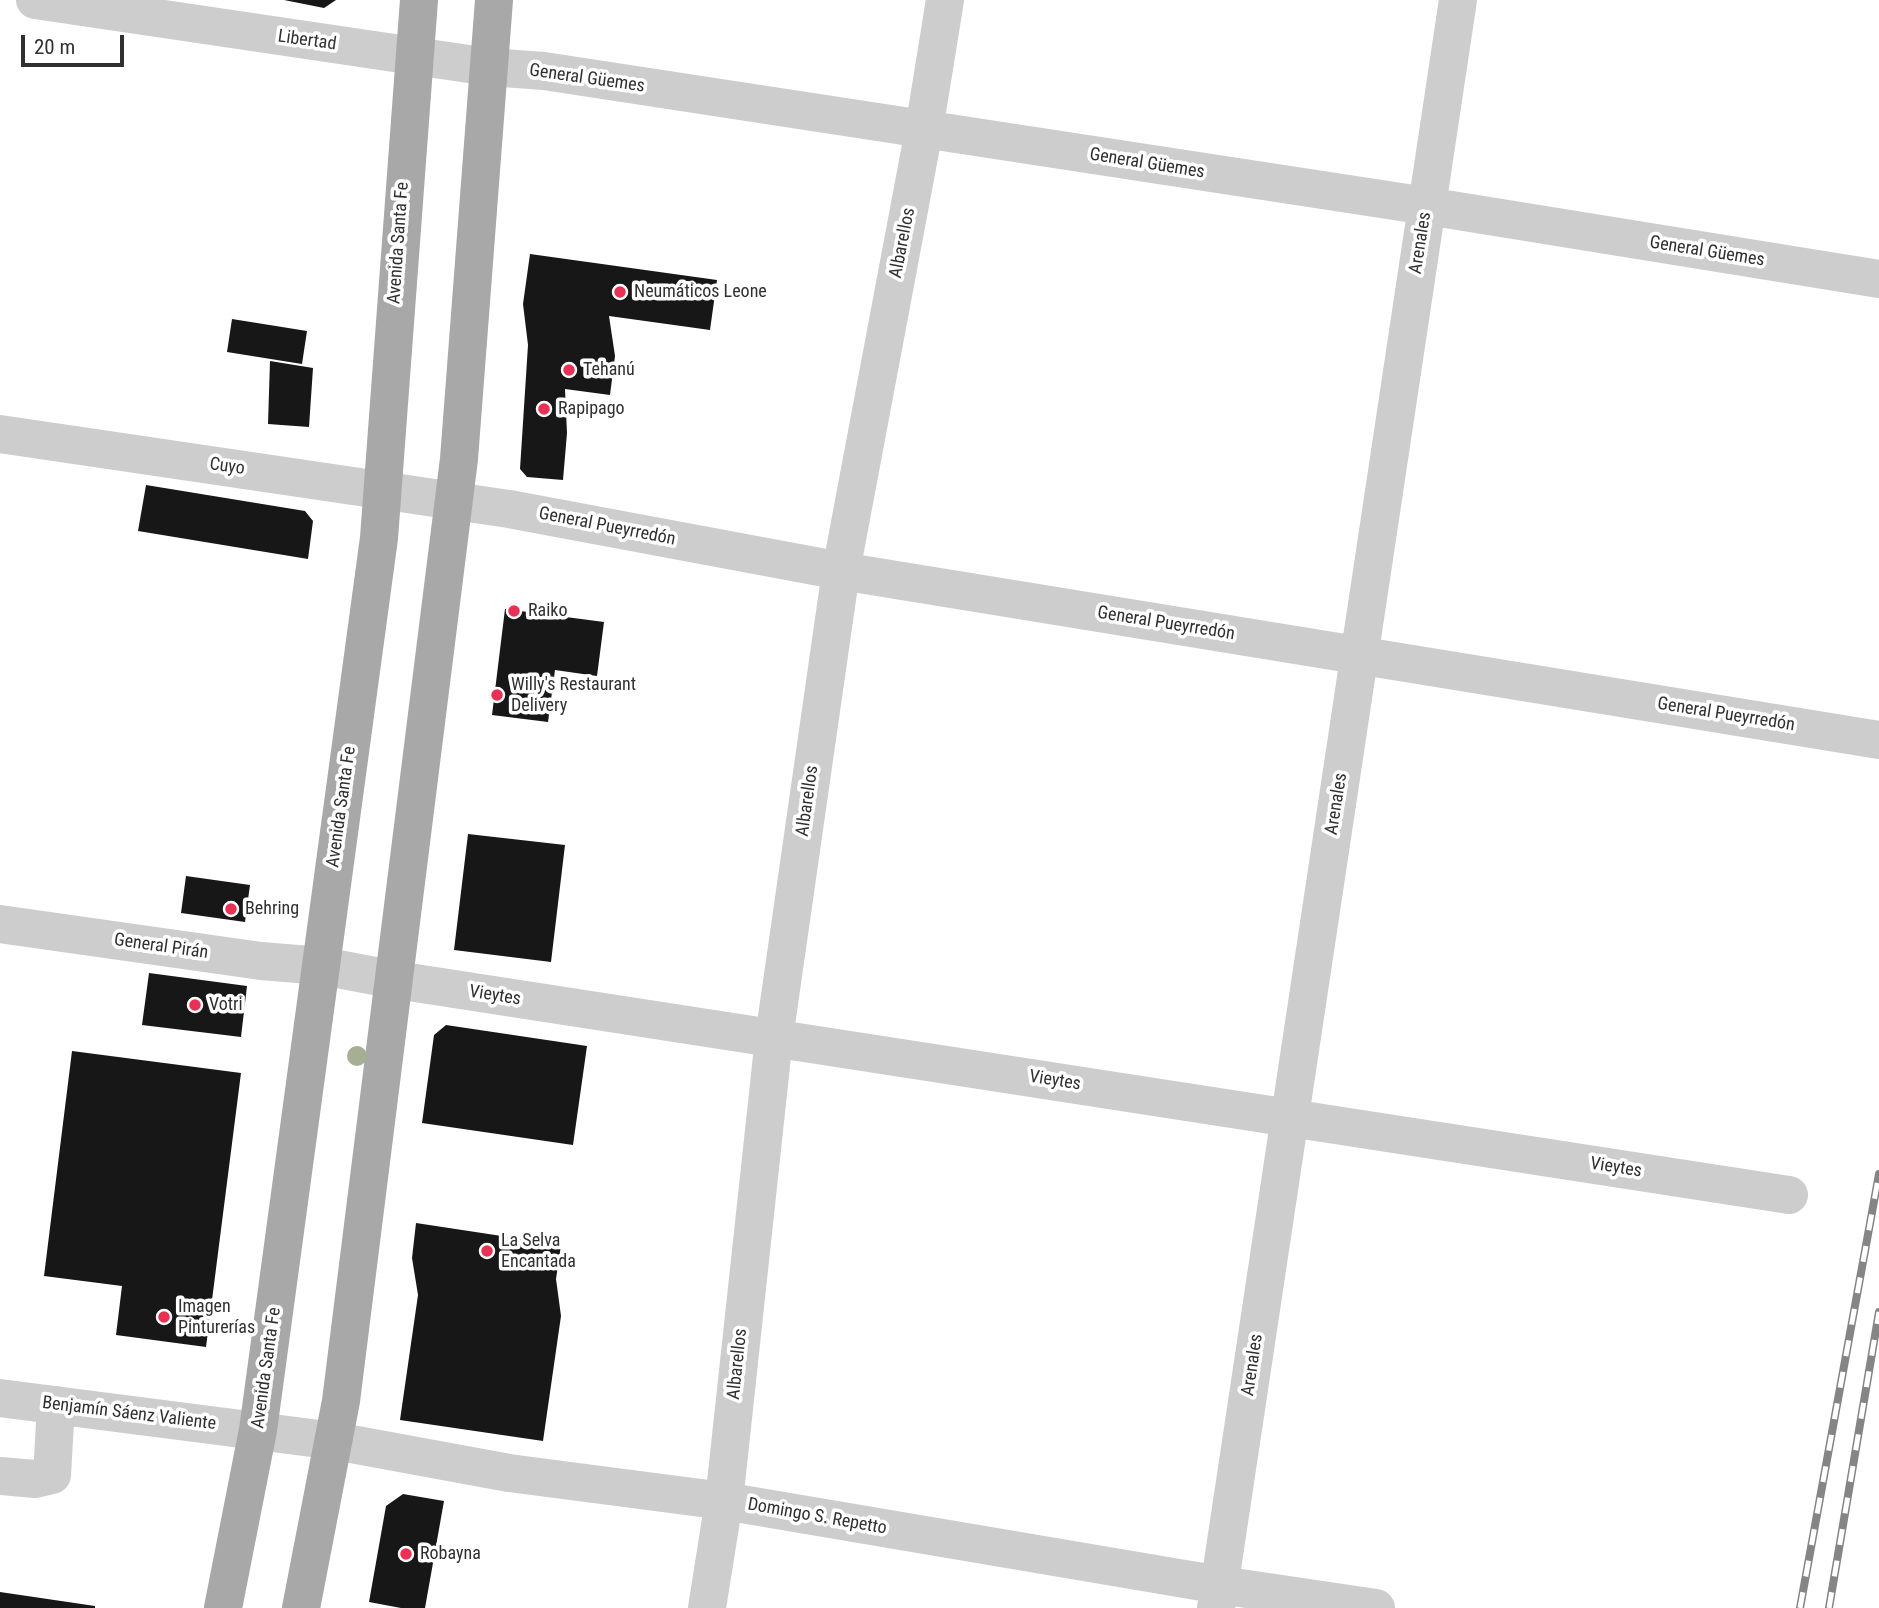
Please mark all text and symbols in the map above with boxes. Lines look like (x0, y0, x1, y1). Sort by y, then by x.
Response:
scale bar (24, 21, 128, 65)
street label: Libertad (276, 26, 338, 56)
text: 20 m (34, 35, 75, 59)
street label: General Güemes (528, 60, 646, 98)
street label: General Güemes (1088, 144, 1206, 184)
street label: Avenida Santa Fe (384, 181, 414, 305)
street label: Albarellos (886, 206, 920, 280)
street label: Arenales (1405, 211, 1437, 275)
street label: General Güemes (1648, 232, 1766, 272)
place label: Neumáticos Leone (634, 281, 767, 303)
marker: Neumáticos Leone (612, 284, 628, 300)
place label: Tehanú (583, 359, 635, 381)
marker: Tehanú (561, 362, 577, 378)
place label: Rapipago (558, 398, 625, 420)
marker: Rapipago (536, 401, 552, 417)
street label: Cuyo (208, 454, 246, 480)
street label: General Pueyrredón (537, 503, 677, 551)
place label: Raiko (528, 600, 567, 622)
street label: General Pueyrredón (1096, 602, 1236, 646)
marker: Raiko (506, 603, 522, 619)
place label: Willy's Restaurant Delivery (511, 674, 636, 716)
marker: Willy's Restaurant Delivery (489, 687, 505, 703)
street label: General Pueyrredón (1656, 693, 1796, 737)
street label: Avenida Santa Fe (323, 745, 361, 869)
street label: Albarellos (792, 764, 824, 838)
street label: Arenales (1321, 772, 1353, 836)
place label: Behring (245, 898, 299, 920)
marker: Behring (223, 901, 239, 917)
street label: General Pirán (113, 930, 209, 964)
street label: Vieytes (468, 981, 522, 1011)
place label: Votri (209, 994, 243, 1016)
marker: Votri (187, 997, 203, 1013)
street label: Vieytes (1028, 1066, 1082, 1096)
street label: Vieytes (1589, 1153, 1643, 1183)
place label: La Selva Encantada (501, 1230, 576, 1272)
marker: La Selva Encantada (479, 1243, 495, 1259)
place label: Imagen Pinturerías (178, 1296, 255, 1338)
street label: Avenida Santa Fe (248, 1306, 286, 1430)
marker: Imagen Pinturerías (156, 1309, 172, 1325)
street label: Albarellos (724, 1327, 752, 1401)
street label: Arenales (1238, 1333, 1268, 1397)
street label: Benjamín Sáenz Valiente (41, 1393, 217, 1435)
street label: Domingo S. Repetto (746, 1494, 888, 1540)
place label: Robayna (420, 1543, 481, 1565)
marker: Robayna (398, 1546, 414, 1562)

